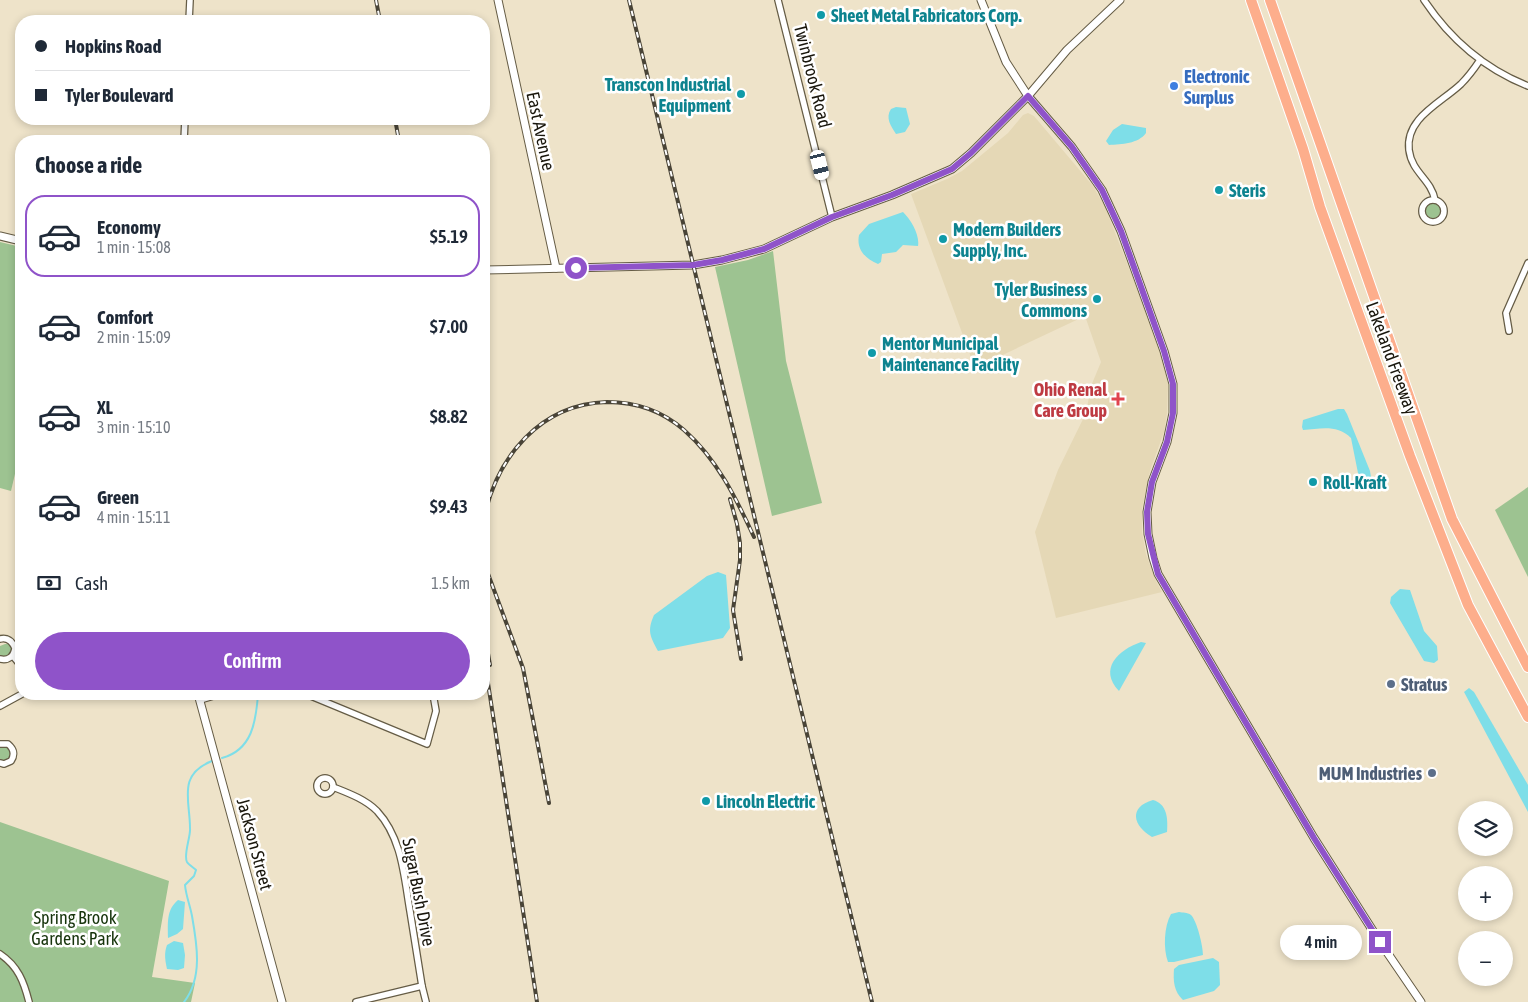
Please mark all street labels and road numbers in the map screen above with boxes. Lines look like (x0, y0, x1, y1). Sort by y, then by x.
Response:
street label: Twinbrook Road (790, 22, 836, 130)
street label: East Avenue (522, 90, 560, 172)
street label: Lakeland Freeway (1362, 299, 1422, 417)
street label: Jackson Street (233, 796, 277, 892)
street label: Sugar Bush Drive (398, 836, 440, 948)

